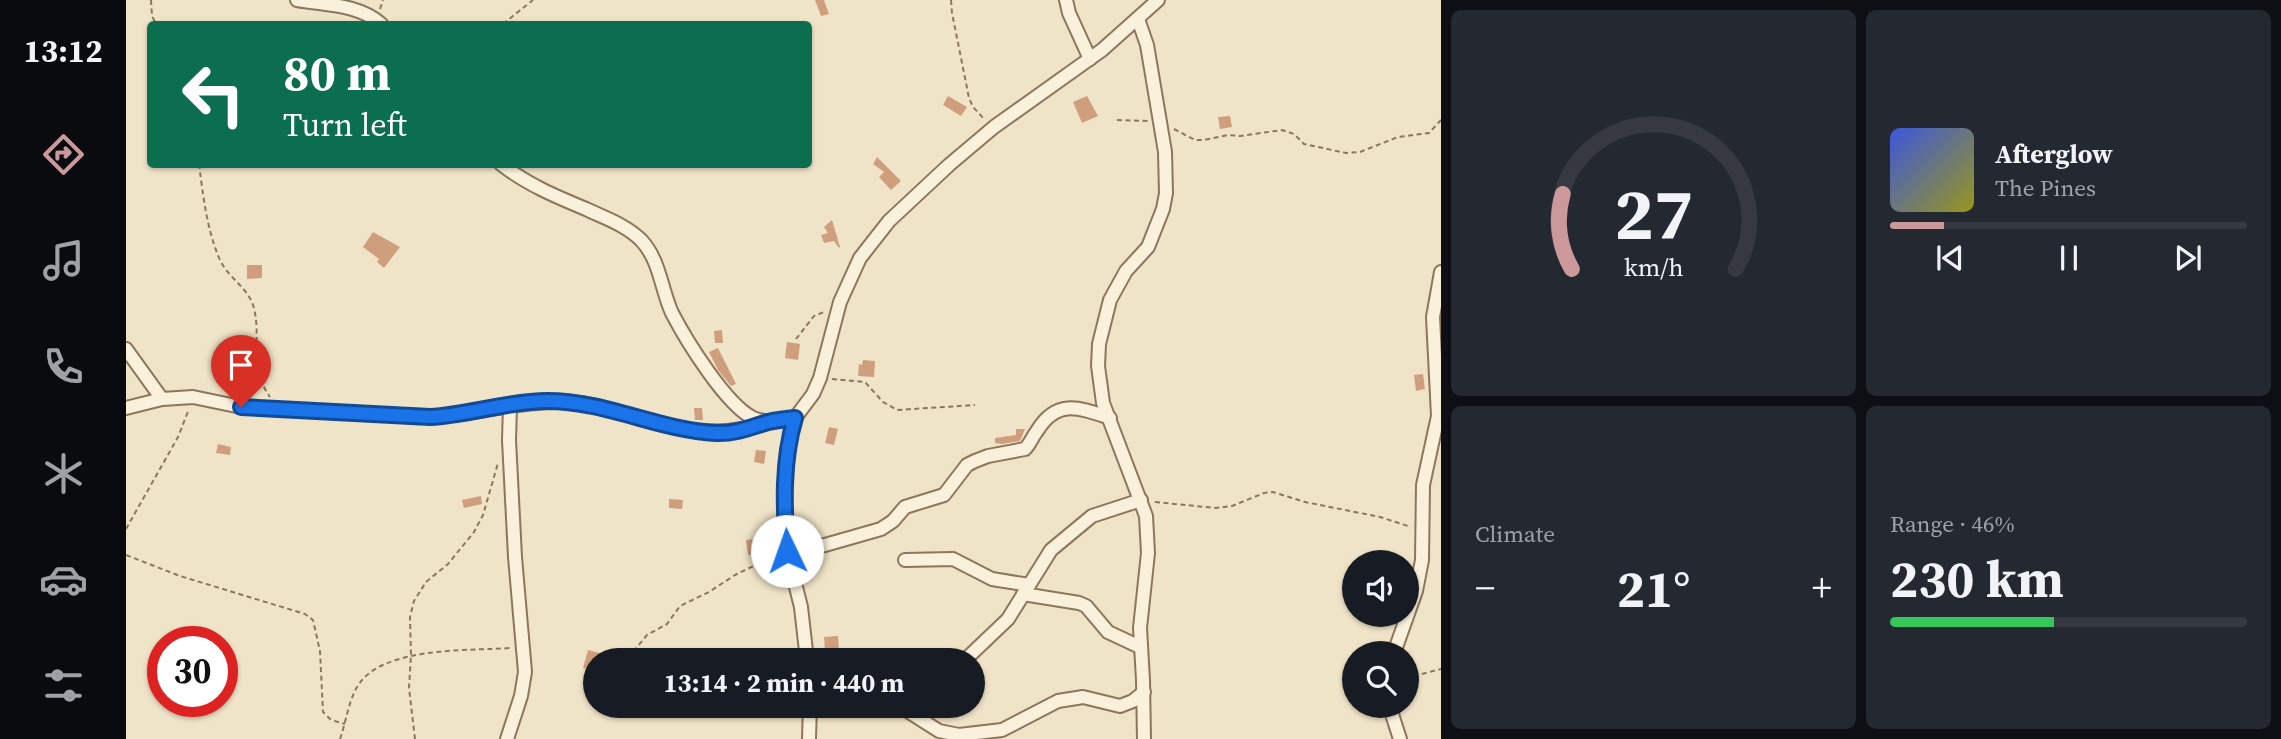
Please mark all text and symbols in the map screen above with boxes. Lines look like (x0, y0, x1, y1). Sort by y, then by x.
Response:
text: 13:12 (24, 29, 102, 73)
text: 80 m (283, 39, 391, 106)
icon: left (168, 49, 259, 140)
text: Turn left (283, 103, 407, 147)
icon: directions (39, 130, 88, 179)
text: Afterglow (1995, 136, 2113, 172)
text: 27 (1614, 164, 1693, 263)
text: The Pines (1995, 172, 2096, 204)
icon: music (39, 236, 88, 285)
icon: previous (1931, 239, 1969, 277)
icon: pause (2050, 239, 2088, 277)
icon: next (2169, 239, 2207, 277)
text: km/h (1624, 250, 1683, 284)
pin (211, 335, 271, 407)
icon: phone (39, 342, 88, 391)
icon: arrive (222, 346, 260, 384)
icon: climate (39, 449, 88, 498)
text: Range · 46% (1890, 508, 2015, 540)
position arrow (750, 514, 824, 588)
text: Climate (1475, 518, 1555, 550)
text: 230 km (1890, 543, 2064, 614)
map controls (1342, 550, 1419, 718)
button: sound (1342, 550, 1419, 627)
text: 21° (1617, 553, 1690, 624)
icon: car (39, 555, 88, 604)
text: − (1475, 562, 1495, 614)
text: + (1812, 562, 1832, 614)
speed limit sign: 30 (147, 626, 238, 717)
button: search (1342, 641, 1419, 718)
icon: filters (39, 661, 88, 710)
text: 13:14 · 2 min · 440 m (664, 665, 904, 701)

